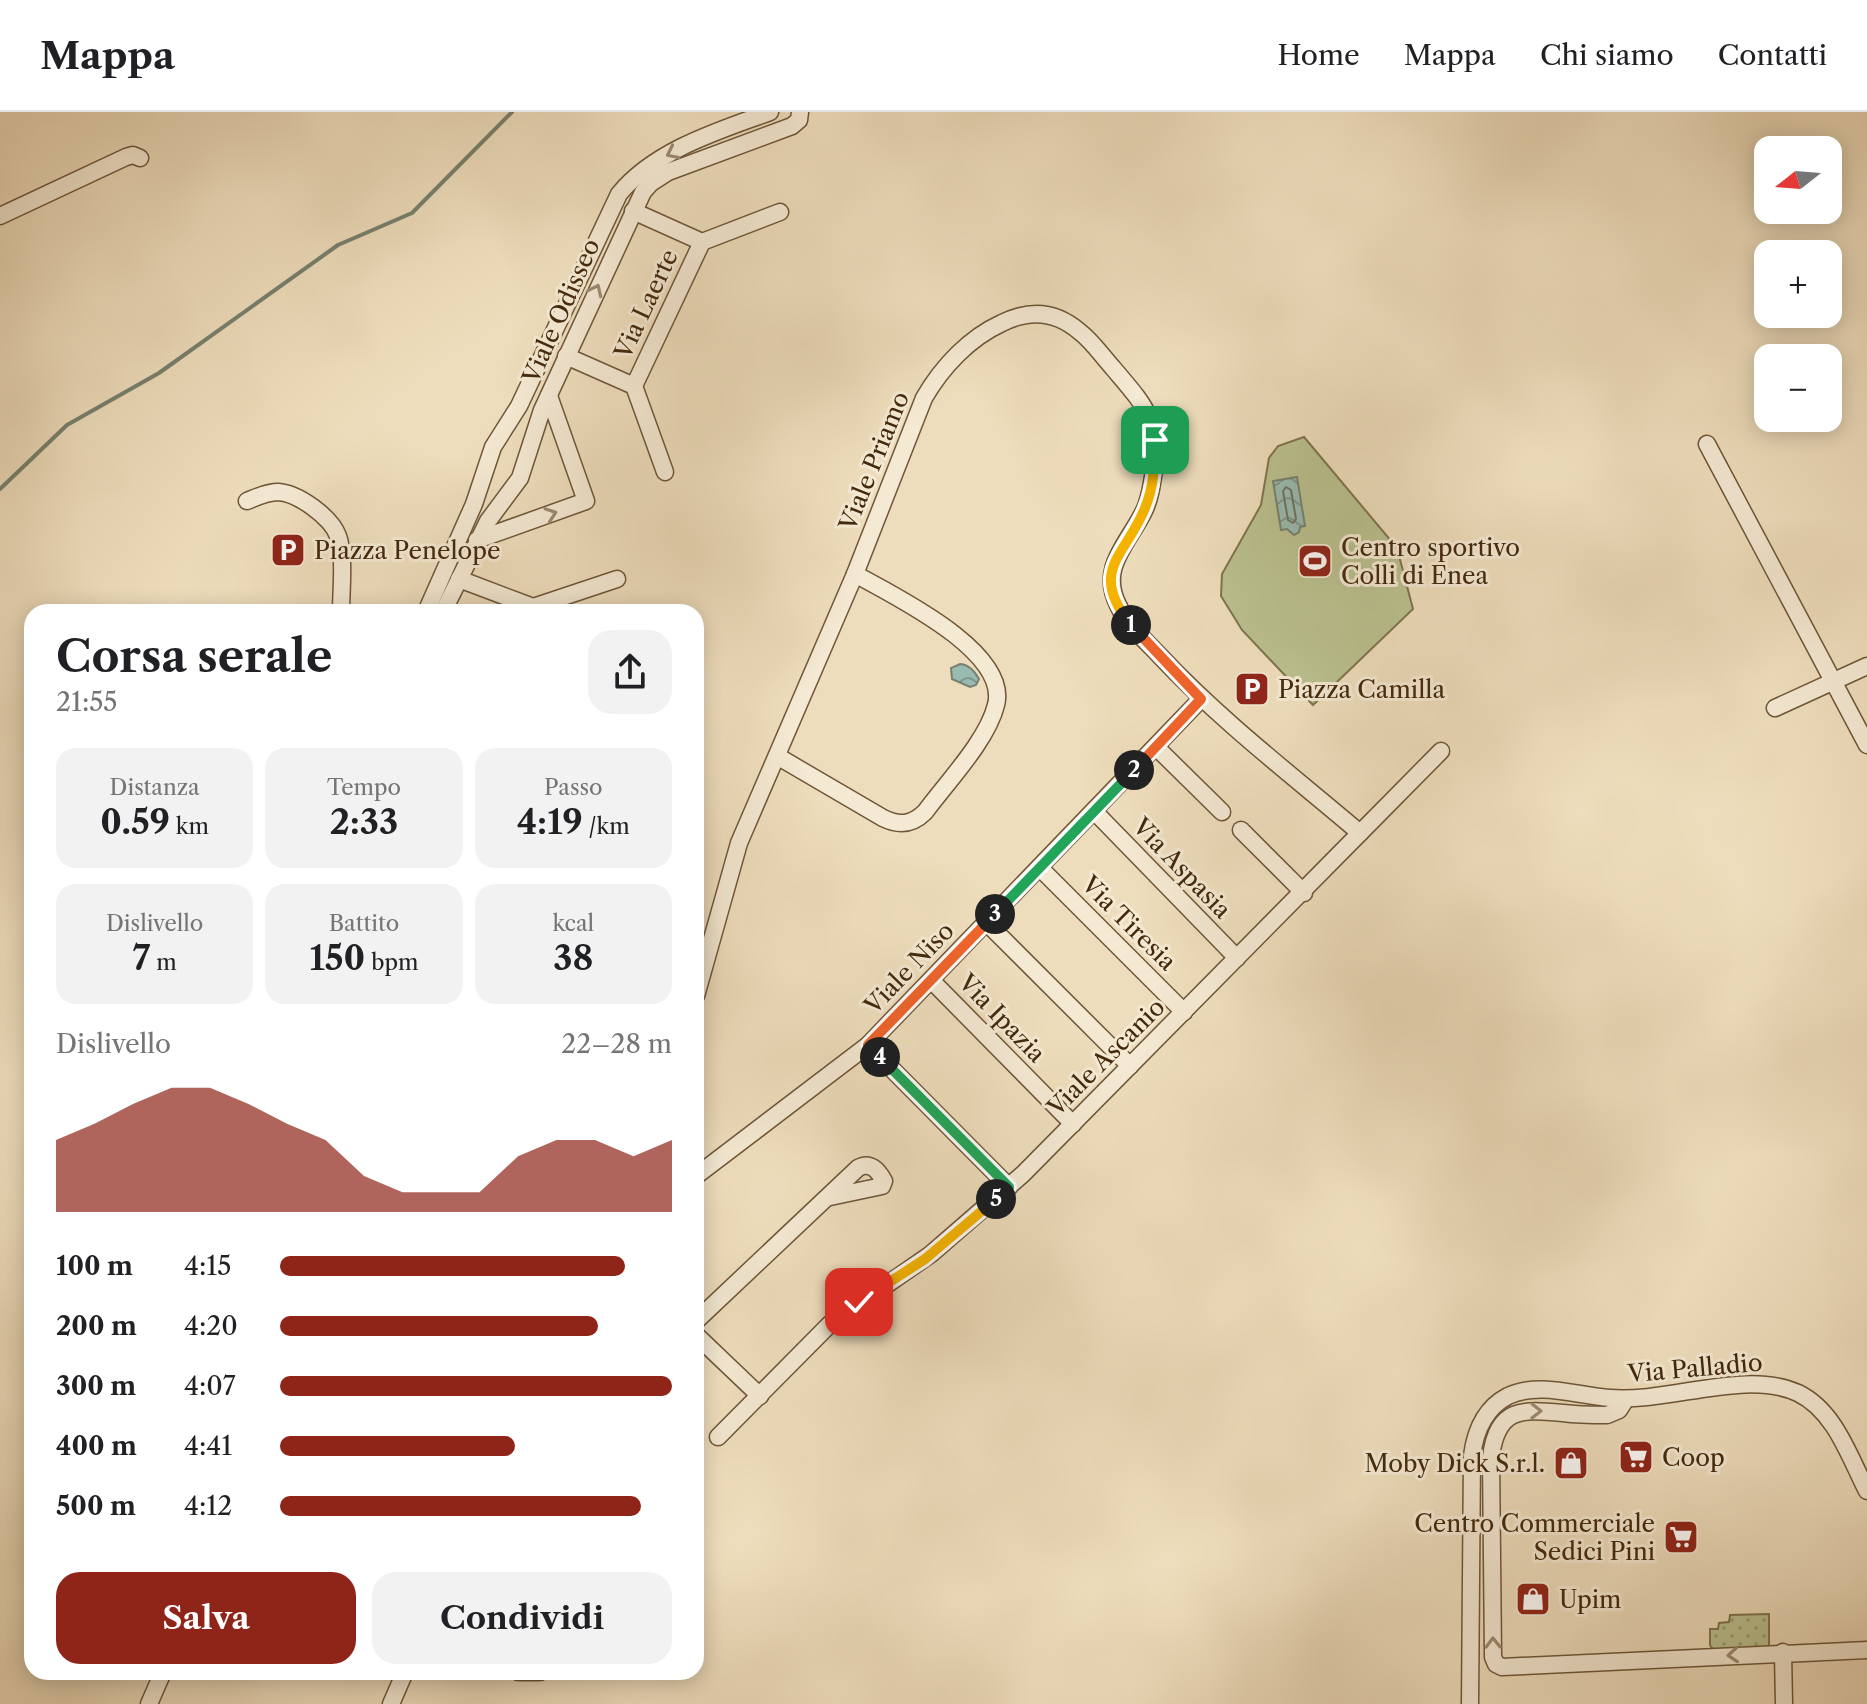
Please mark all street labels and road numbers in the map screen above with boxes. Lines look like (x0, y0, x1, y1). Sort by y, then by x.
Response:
street label: Viale Odisseo (516, 234, 606, 389)
street label: Via Laerte (608, 245, 684, 364)
street label: Viale Priamo (833, 387, 915, 536)
street label: Via Aspasia (1126, 811, 1237, 925)
street label: Via Tiresia (1075, 869, 1182, 976)
street label: Viale Niso (857, 916, 960, 1021)
street label: Via Ipazia (952, 967, 1052, 1069)
street label: Viale Ascanio (1041, 992, 1171, 1122)
street label: Via Palladio (1625, 1348, 1764, 1388)

